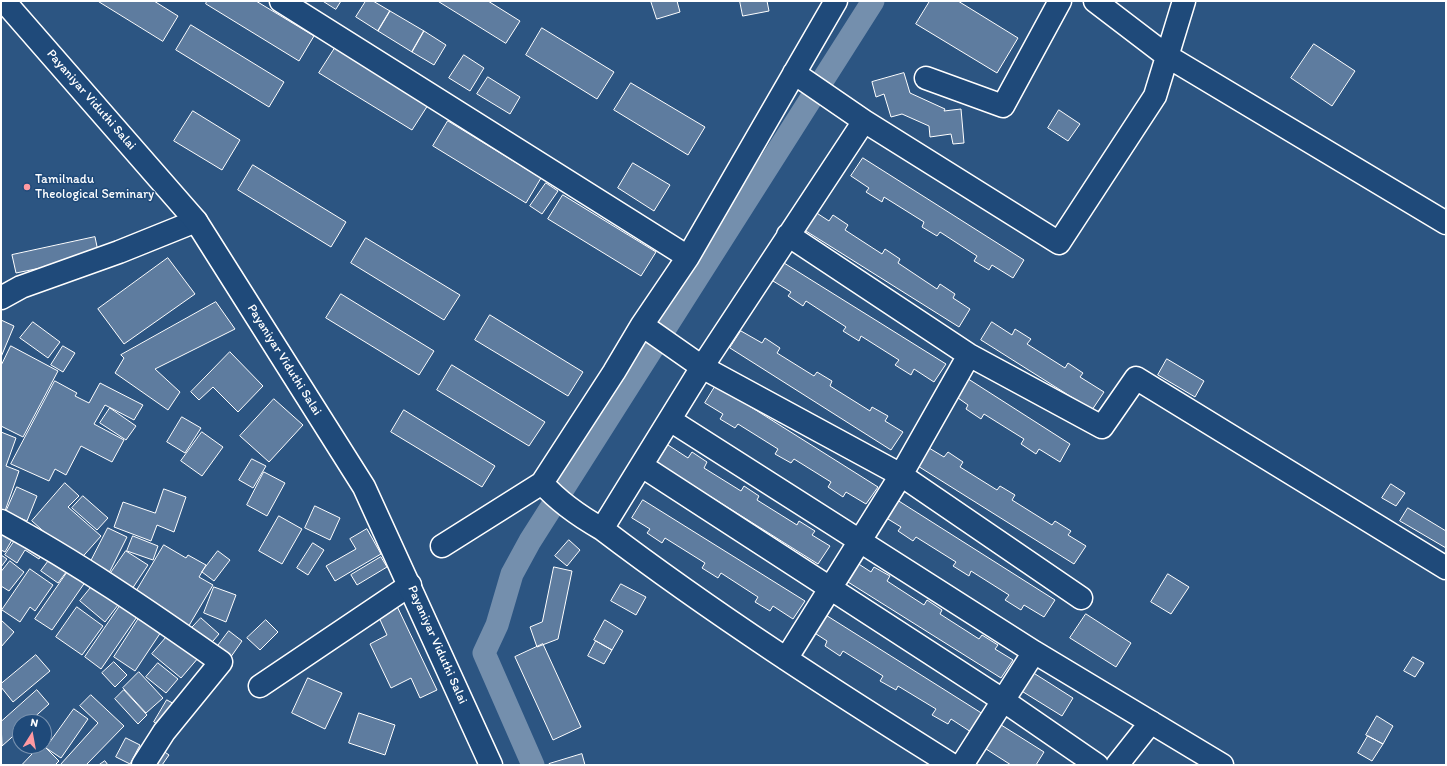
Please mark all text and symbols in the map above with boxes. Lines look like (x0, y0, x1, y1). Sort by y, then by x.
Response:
street label: Payaniyar Viduthi Salai (43, 47, 139, 153)
place label: Tamilnadu Theological Seminary (35, 172, 154, 203)
marker: Tamilnadu Theological Seminary (22, 182, 32, 192)
street label: Payaniyar Viduthi Salai (243, 302, 325, 418)
street label: Payaniyar Viduthi Salai (404, 583, 470, 707)
north arrow (12, 714, 52, 754)
text: N (29, 716, 39, 730)

